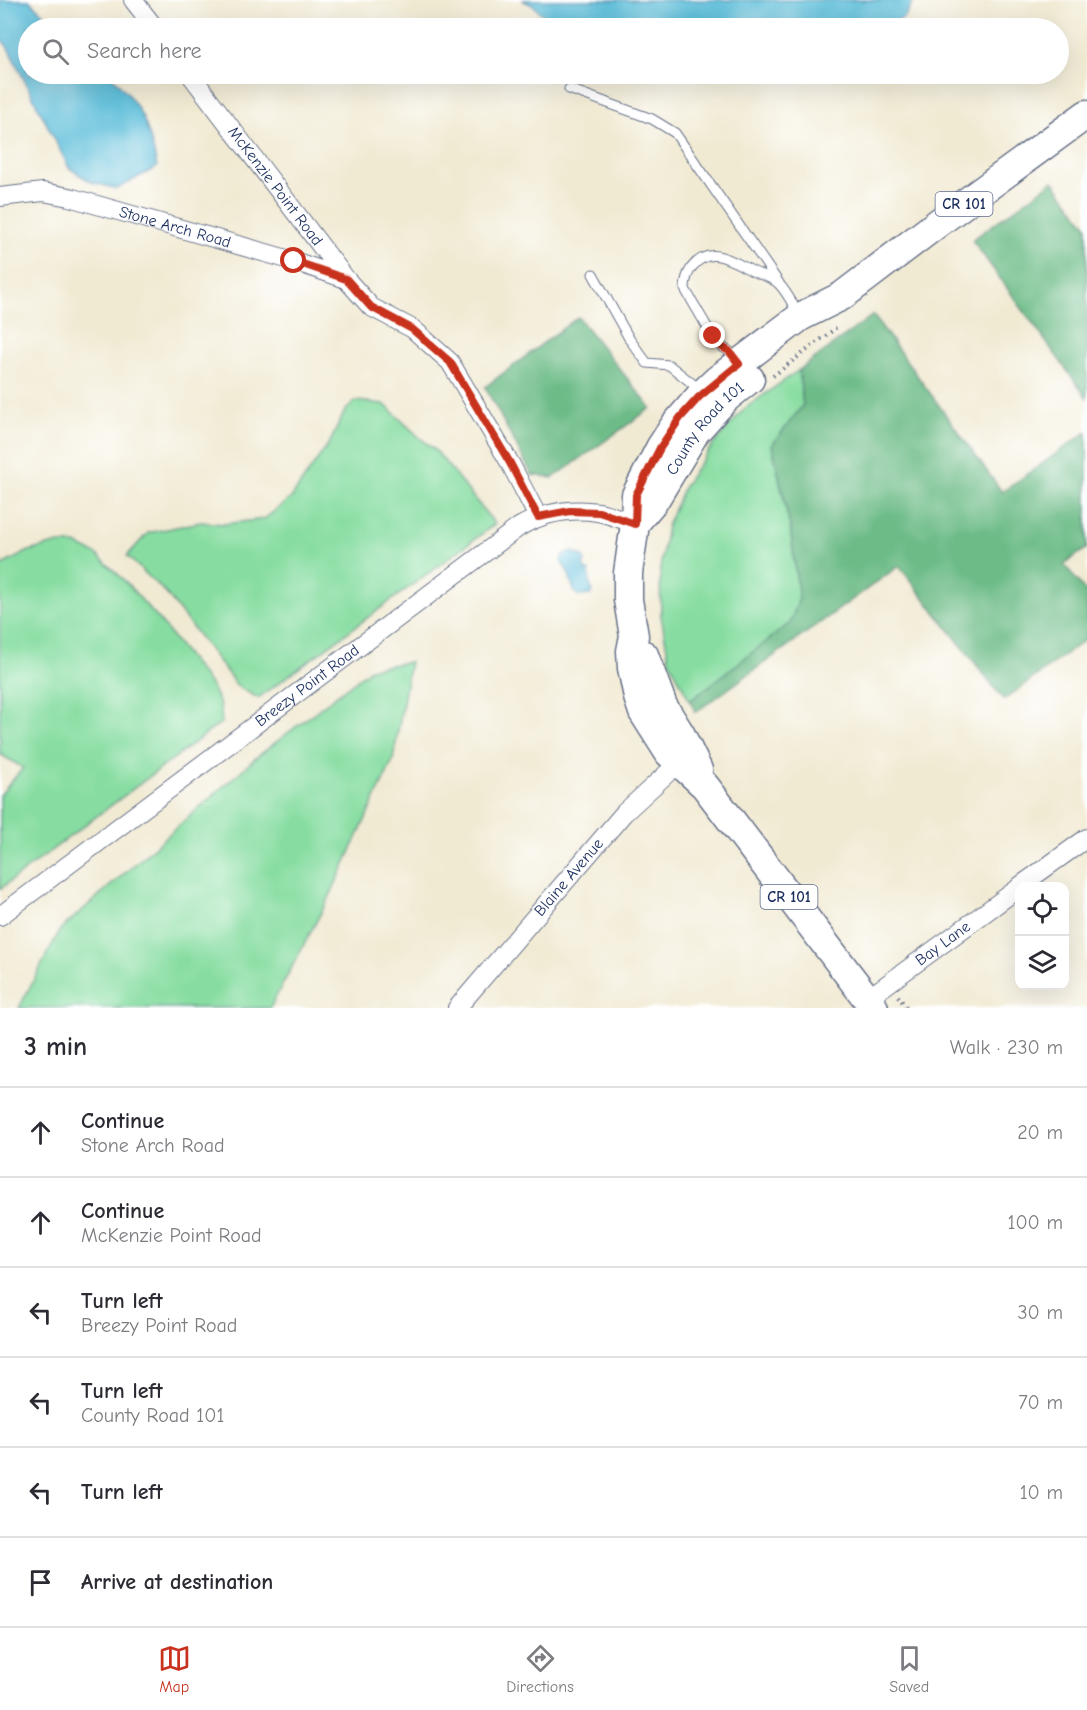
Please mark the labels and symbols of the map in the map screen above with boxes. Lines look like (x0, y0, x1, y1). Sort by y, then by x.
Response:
street label: McKenzie Point Road (224, 123, 326, 249)
road number: CR 101 (936, 192, 992, 216)
street label: Stone Arch Road (117, 203, 233, 252)
route start (280, 247, 306, 273)
route end (699, 322, 725, 348)
street label: County Road 101 (663, 378, 748, 478)
street label: Breezy Point Road (252, 641, 363, 730)
street label: Blaine Avenue (531, 835, 607, 920)
road number: CR 101 (760, 885, 818, 909)
street label: Bay Lane (912, 917, 974, 970)

